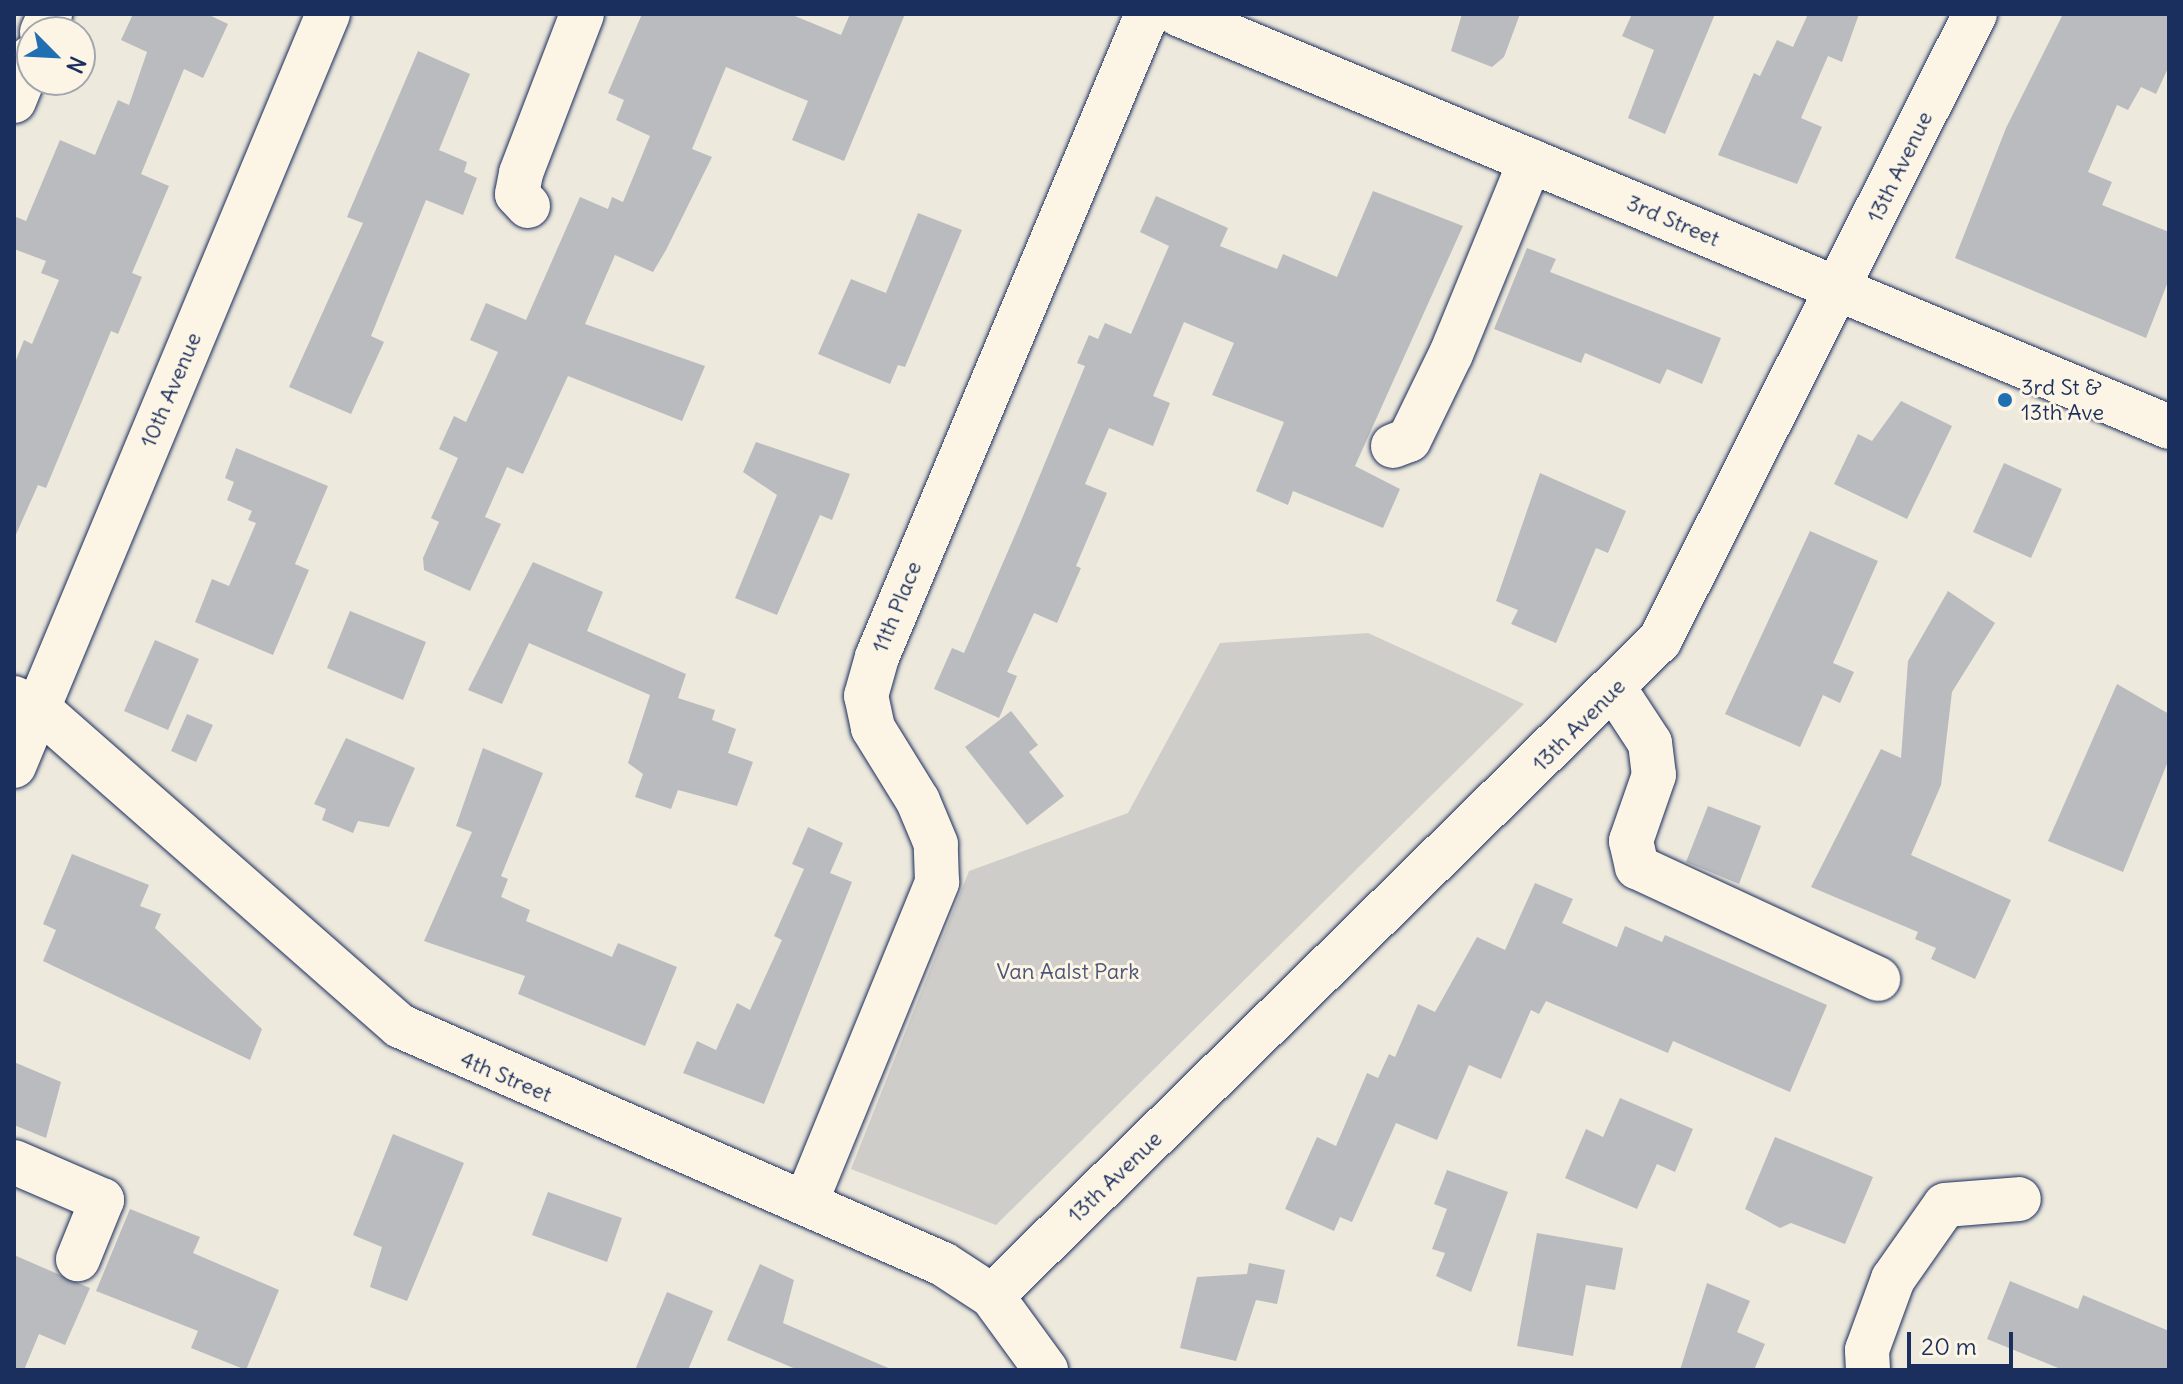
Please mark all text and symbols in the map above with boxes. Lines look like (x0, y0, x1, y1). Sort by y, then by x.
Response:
north arrow (16, 16, 96, 96)
text: N (60, 52, 92, 78)
street label: 13th Avenue (1862, 107, 1938, 227)
street label: 3rd Street (1623, 190, 1723, 252)
street label: 10th Avenue (135, 329, 207, 451)
place label: 3rd St & 13th Ave (2021, 374, 2104, 426)
marker: 3rd St & 13th Ave (1996, 391, 2014, 409)
street label: 11th Place (867, 558, 927, 656)
street label: 13th Avenue (1527, 673, 1631, 777)
park label: Van Aalst Park (996, 959, 1140, 985)
street label: 4th Street (456, 1046, 556, 1108)
street label: 13th Avenue (1063, 1126, 1167, 1228)
scale bar (1911, 1316, 2017, 1366)
text: 20 m (1921, 1331, 1977, 1361)

